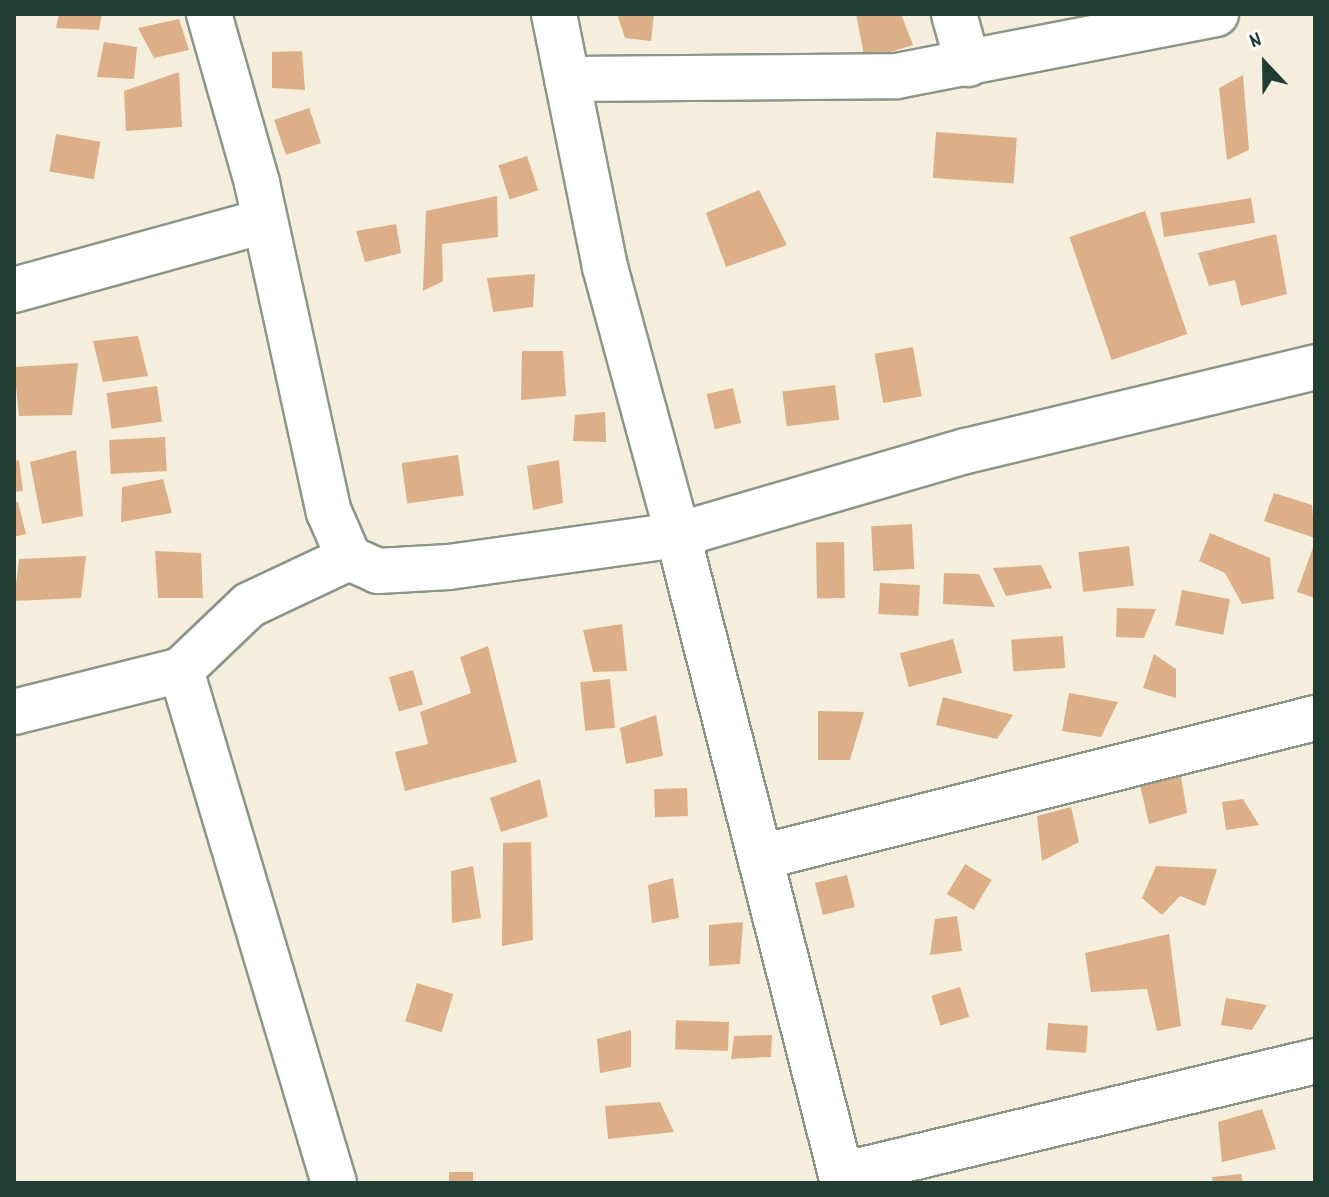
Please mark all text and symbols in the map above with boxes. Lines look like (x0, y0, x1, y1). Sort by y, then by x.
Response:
north arrow (1225, 24, 1305, 104)
text: N (1245, 25, 1267, 58)

